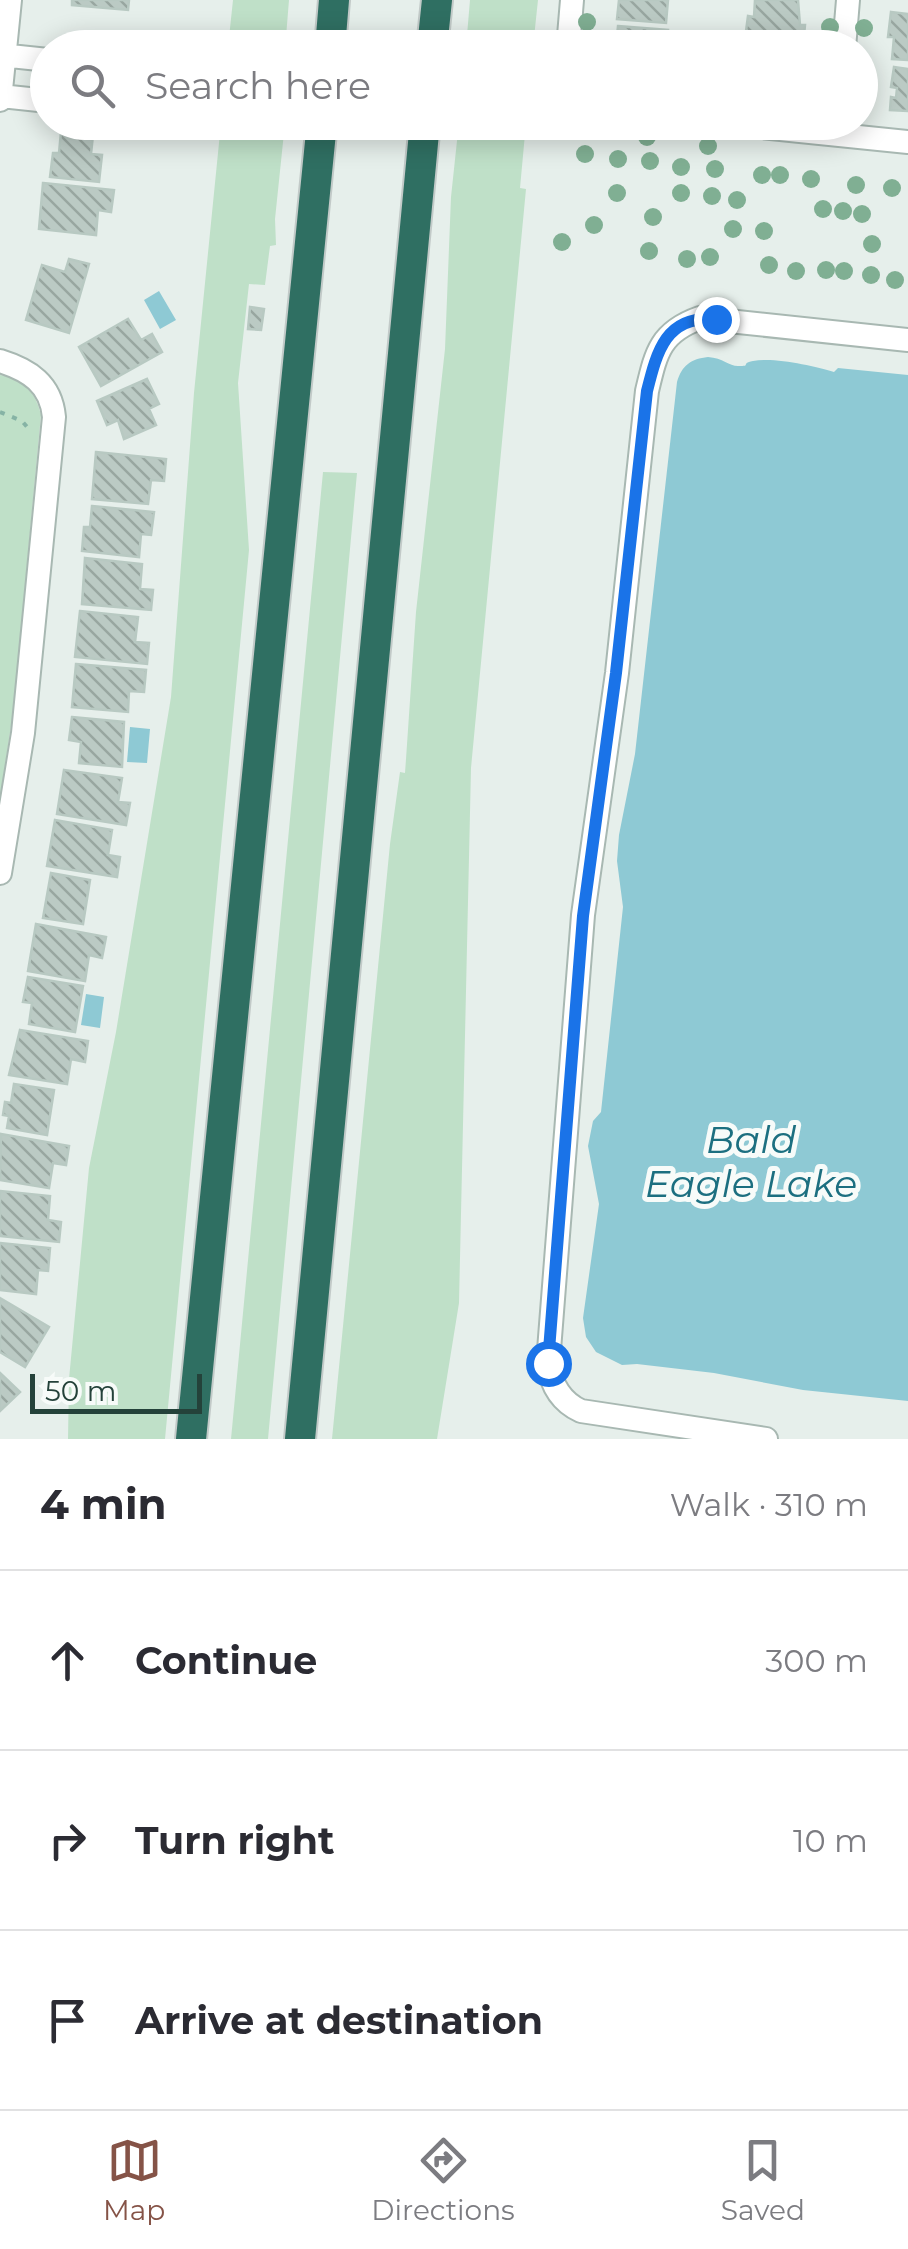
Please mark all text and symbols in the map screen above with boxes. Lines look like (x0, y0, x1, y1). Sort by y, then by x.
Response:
search box (30, 30, 878, 140)
icon: search (65, 58, 120, 113)
text: Search here (145, 62, 371, 109)
route end (694, 297, 740, 343)
water label: Bald Eagle Lake (645, 1116, 857, 1207)
route start (526, 1341, 572, 1387)
scale bar (30, 1369, 202, 1414)
text: 50 m (45, 1374, 116, 1408)
text: 4 min (40, 1478, 167, 1530)
text: Walk · 310 m (670, 1485, 868, 1524)
icon: ahead (40, 1633, 95, 1688)
text: Continue (135, 1637, 317, 1684)
text: 300 m (765, 1641, 868, 1680)
icon: right (40, 1813, 95, 1868)
text: Turn right (135, 1817, 334, 1864)
text: 10 m (793, 1821, 868, 1860)
icon: arrive (40, 1993, 95, 2048)
text: Arrive at destination (135, 1997, 543, 2044)
tab: Map (103, 2133, 165, 2227)
tab: Directions (371, 2133, 515, 2227)
tab: Saved (721, 2133, 805, 2227)

